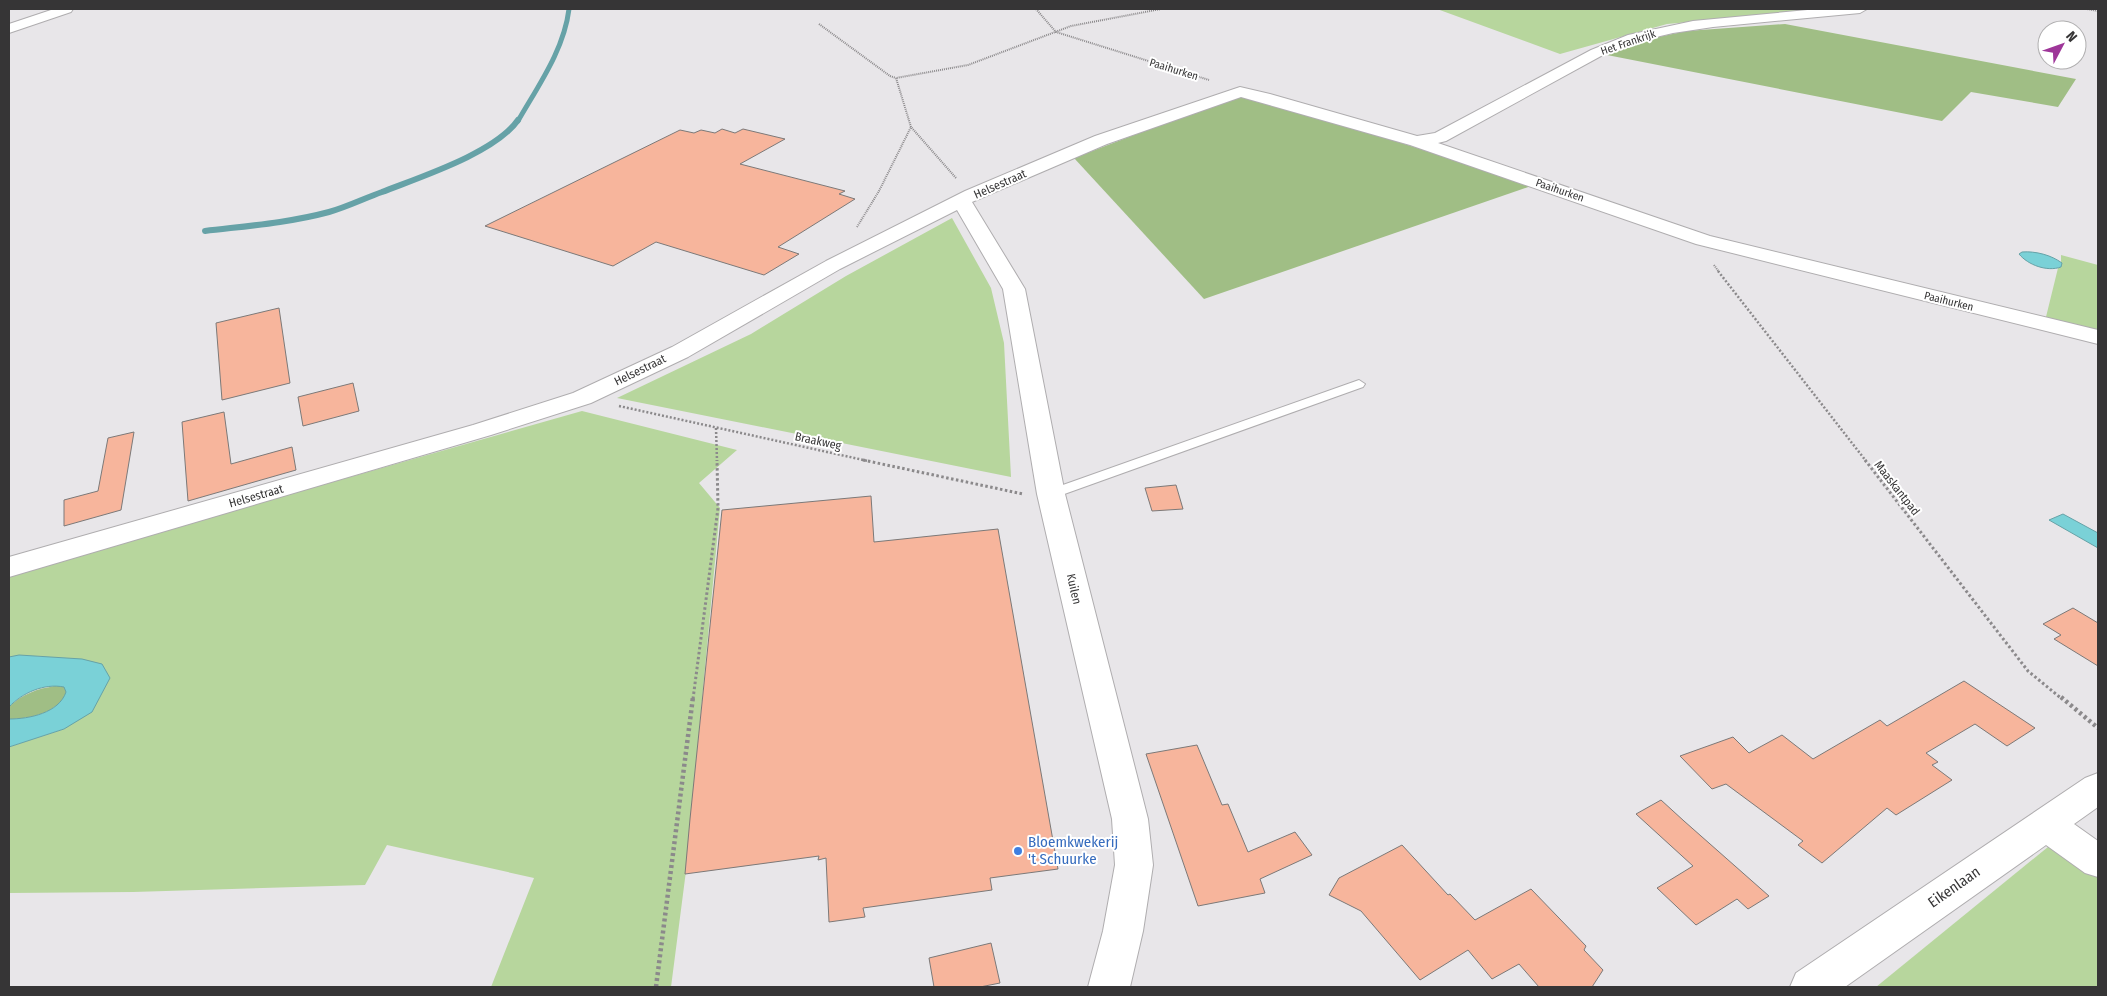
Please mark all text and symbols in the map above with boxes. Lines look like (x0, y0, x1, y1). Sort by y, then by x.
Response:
north arrow (2037, 20, 2087, 70)
street label: Het Frankrijk (1599, 27, 1658, 58)
text: N (2062, 28, 2081, 46)
street label: Paaihurken (1148, 56, 1200, 83)
street label: Helsestraat (972, 166, 1028, 202)
street label: Paaihurken (1534, 176, 1586, 205)
street label: Paaihurken (1923, 289, 1975, 314)
street label: Helsestraat (612, 351, 668, 389)
street label: Braakweg (794, 429, 843, 453)
street label: Maaskantpad (1871, 458, 1923, 518)
street label: Helsestraat (227, 482, 285, 510)
street label: Kuilen (1064, 572, 1084, 606)
place label: Bloemkwekerij 't Schuurke (1028, 833, 1118, 868)
marker: Bloemkwekerij 't Schuurke (1012, 845, 1024, 857)
street label: Eikenlaan (1925, 863, 1983, 911)

